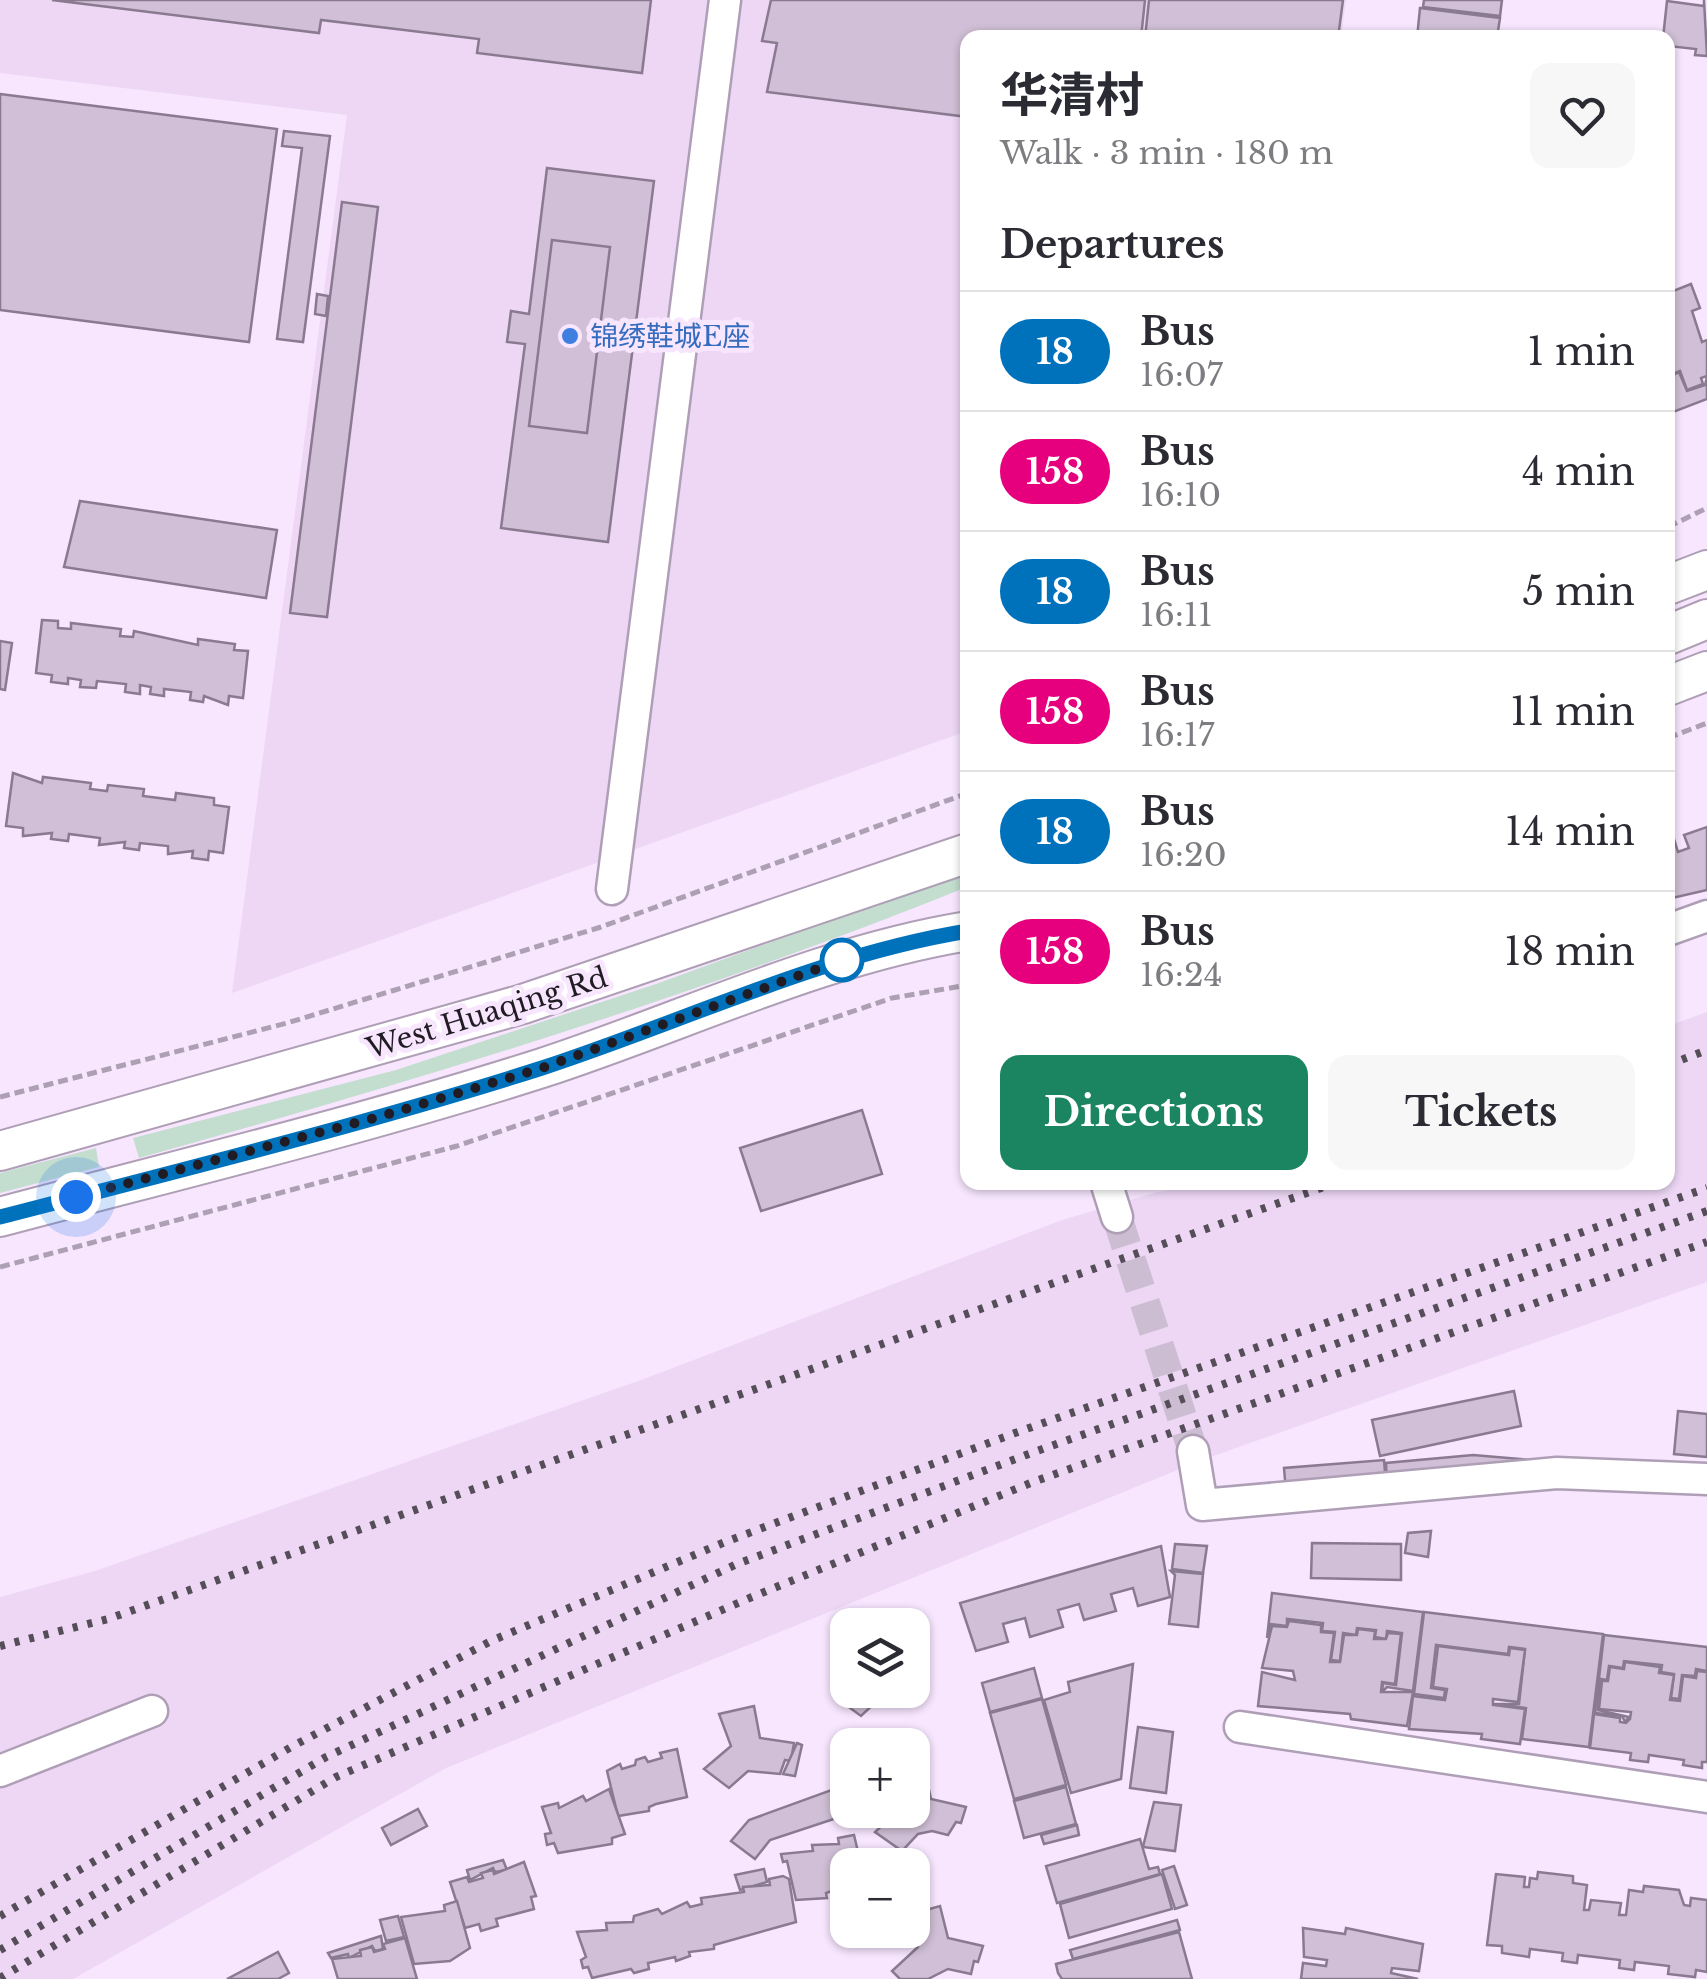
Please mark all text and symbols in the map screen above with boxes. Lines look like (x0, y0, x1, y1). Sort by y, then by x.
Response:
button: heart (1530, 63, 1635, 168)
text: 华清村 (1000, 65, 1144, 125)
text: Walk · 3 min · 180 m (1000, 133, 1333, 173)
text: Departures (1000, 221, 1224, 268)
text: Bus (1140, 308, 1215, 355)
place label: 锦绣鞋城E座 (590, 319, 750, 354)
marker: 锦绣鞋城E座 (559, 325, 581, 347)
text: 1 min (1527, 328, 1635, 375)
text: 18 (1036, 330, 1074, 373)
text: 16:07 (1140, 355, 1223, 395)
text: Bus (1140, 428, 1215, 475)
text: 4 min (1522, 448, 1635, 495)
text: 158 (1026, 450, 1084, 493)
text: 16:10 (1140, 475, 1221, 515)
text: Bus (1140, 548, 1215, 595)
text: 5 min (1523, 568, 1635, 615)
text: 18 (1036, 570, 1074, 613)
text: 16:11 (1140, 595, 1213, 635)
text: Bus (1140, 668, 1215, 715)
text: 11 min (1510, 688, 1635, 735)
text: 158 (1026, 690, 1084, 733)
text: 16:17 (1140, 715, 1214, 755)
text: Bus (1140, 788, 1215, 835)
text: 14 min (1505, 808, 1635, 855)
text: 18 (1036, 810, 1074, 853)
text: 16:20 (1140, 835, 1227, 875)
text: Bus (1140, 908, 1215, 955)
text: 18 min (1504, 928, 1635, 975)
text: 158 (1026, 930, 1084, 973)
unlabelled marker (821, 939, 863, 981)
text: 16:24 (1140, 955, 1222, 995)
street label: West Huaqing Rd (361, 960, 612, 1067)
button: Directions (1000, 1055, 1308, 1170)
button: Tickets (1328, 1055, 1635, 1170)
your location (51, 1172, 101, 1222)
map controls (830, 1608, 930, 1948)
button: layers (830, 1608, 930, 1708)
button: + (830, 1728, 930, 1828)
button: − (830, 1848, 930, 1948)

